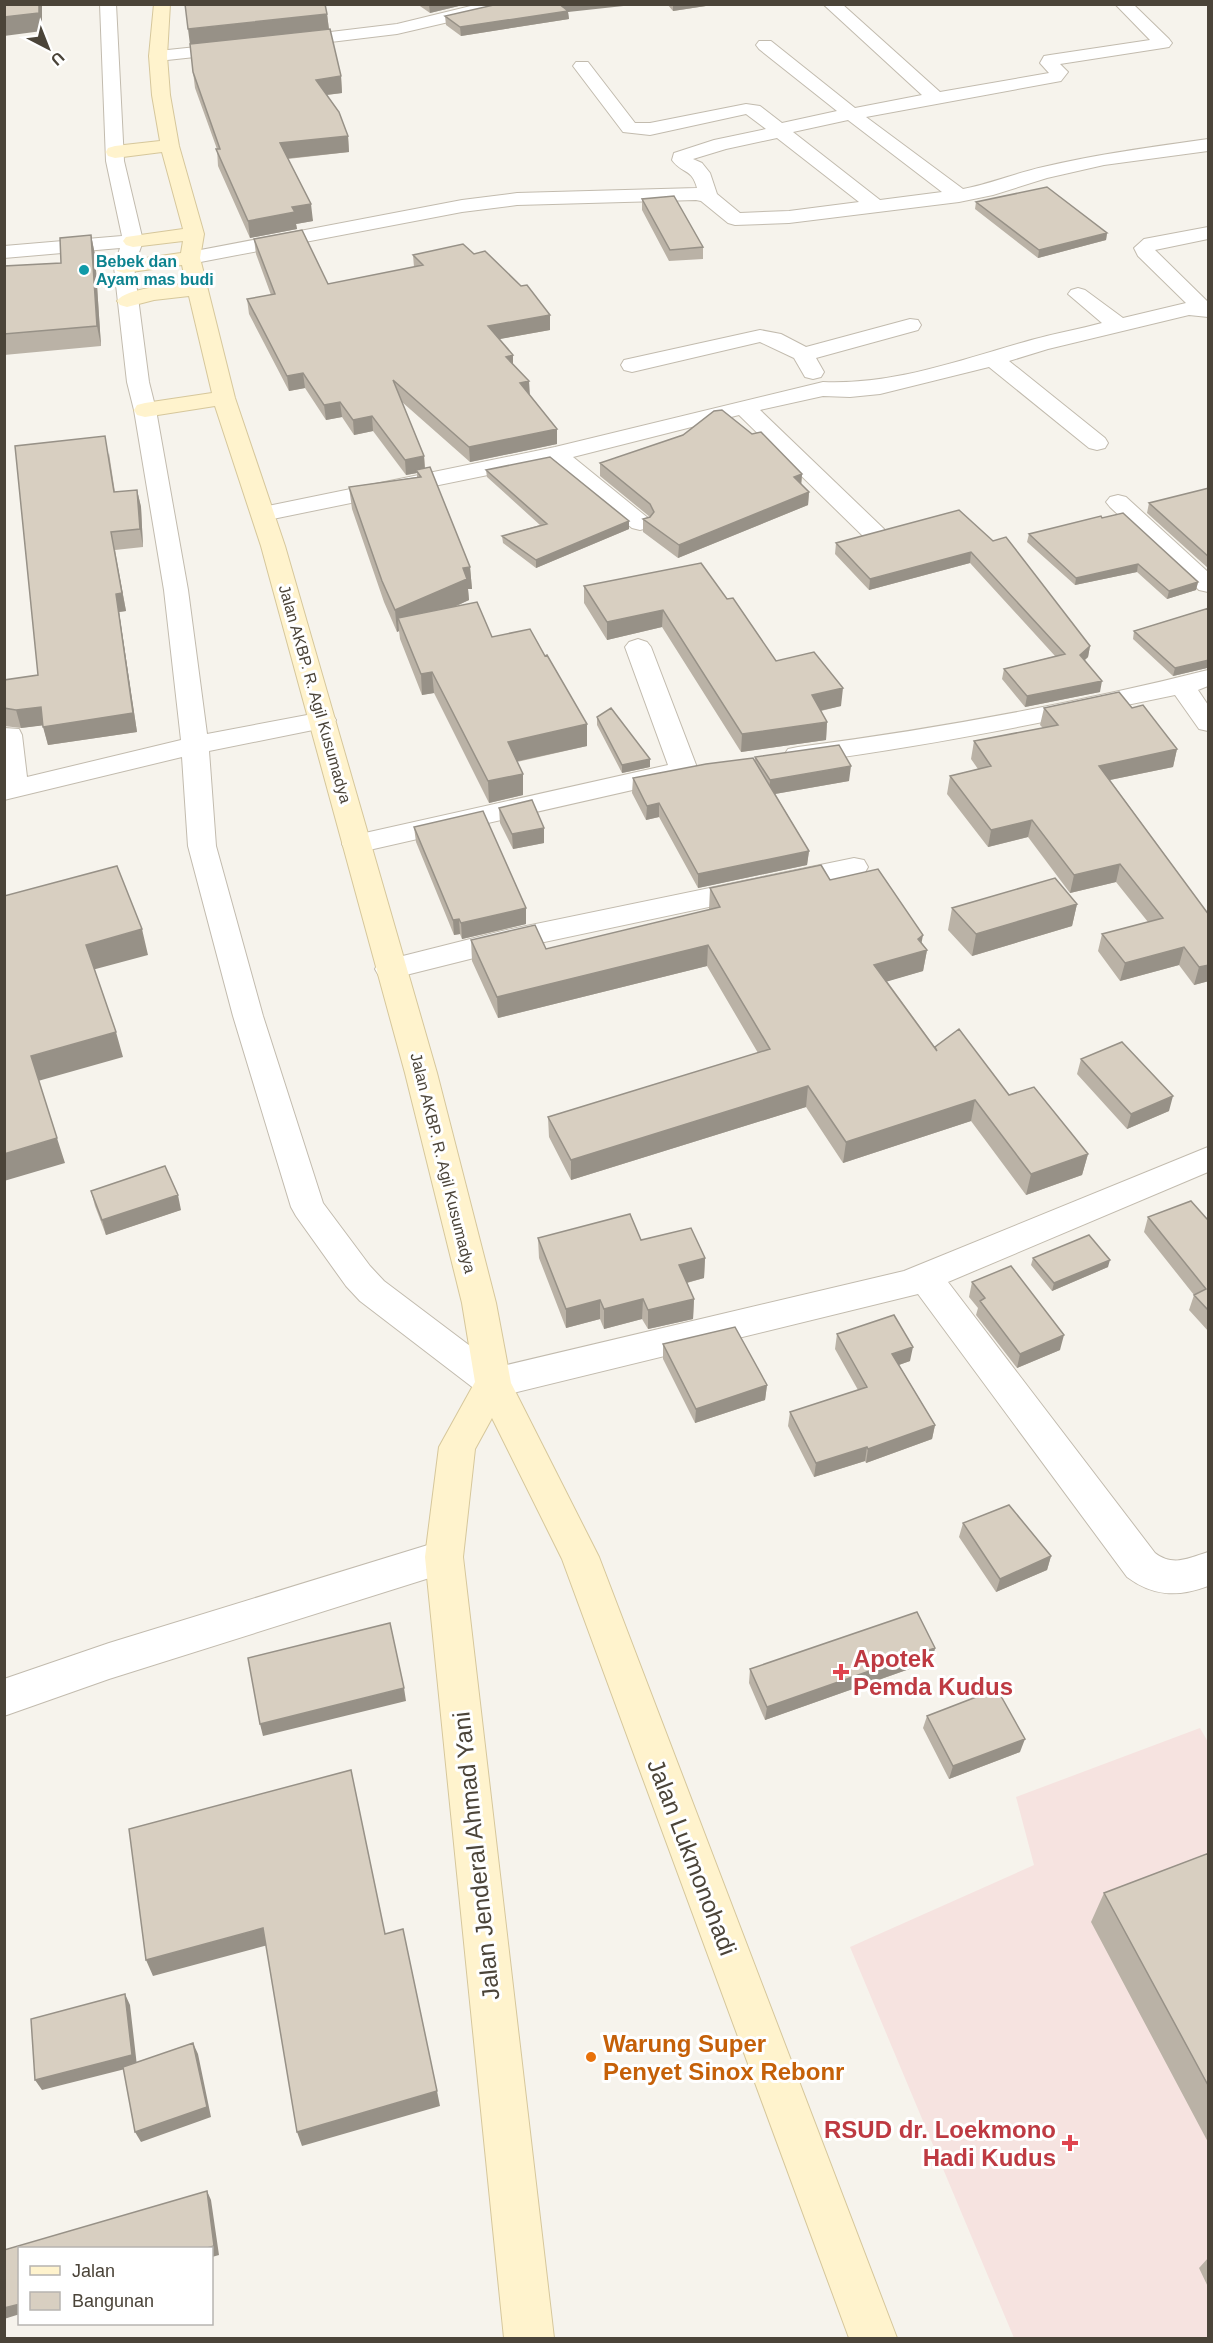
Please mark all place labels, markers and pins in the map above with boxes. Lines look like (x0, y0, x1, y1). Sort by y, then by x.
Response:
place label: Bebek dan Ayam mas budi (96, 253, 214, 288)
marker: Bebek dan Ayam mas budi (77, 263, 91, 277)
place label: Apotek Pemda Kudus (853, 1645, 1013, 1700)
marker: Apotek Pemda Kudus (834, 1665, 848, 1679)
place label: Warung Super Penyet Sinox Rebonr (603, 2030, 844, 2085)
marker: Warung Super Penyet Sinox Rebonr (584, 2050, 598, 2064)
place label: RSUD dr. Loekmono Hadi Kudus (824, 2116, 1056, 2171)
marker: RSUD dr. Loekmono Hadi Kudus (1061, 2134, 1079, 2152)

